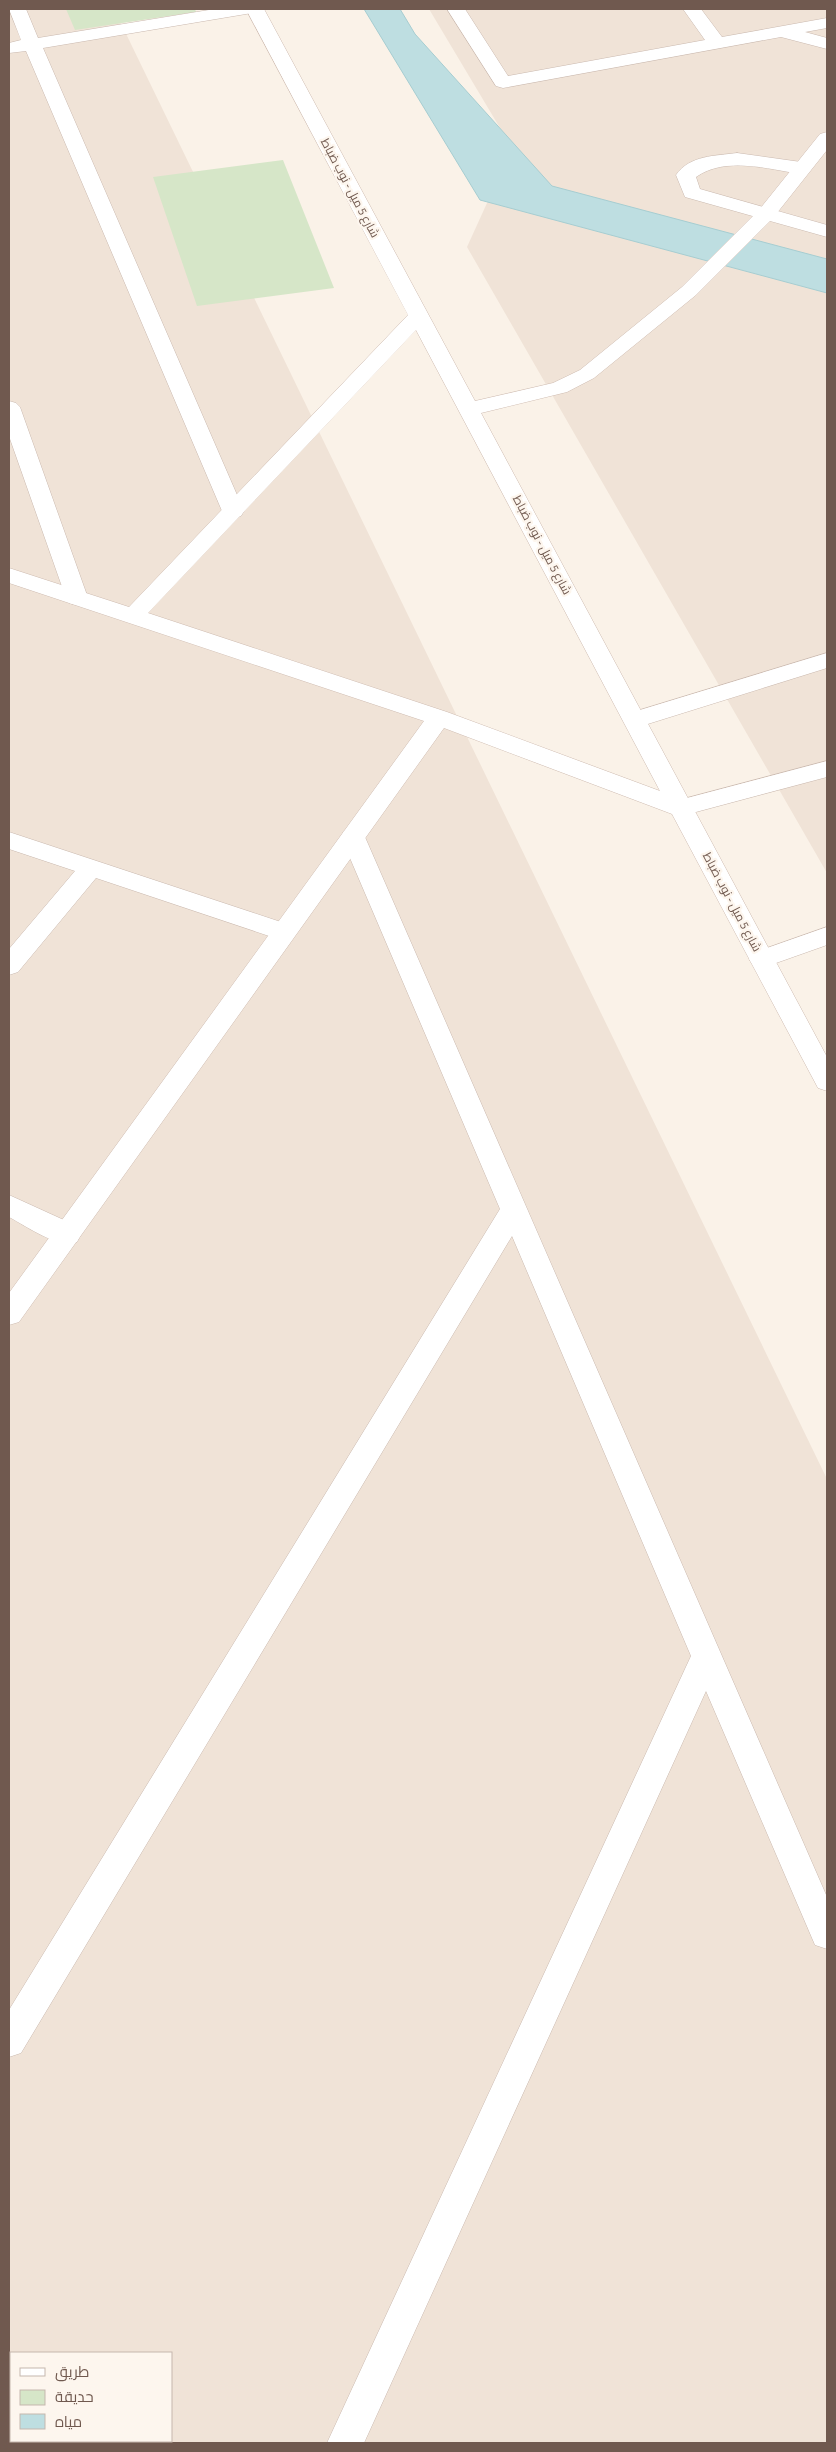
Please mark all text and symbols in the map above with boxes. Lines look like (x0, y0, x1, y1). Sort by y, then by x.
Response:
street label: شارع 5 ميل - نوب ضباط (316, 136, 383, 241)
street label: شارع 5 ميل - نوب ضباط (508, 493, 575, 598)
street label: شارع 5 ميل - نوب ضباط (698, 850, 765, 955)
legend (10, 2352, 172, 2442)
text: طريق (55, 2362, 89, 2383)
text: حديقة (55, 2387, 94, 2408)
text: مياه (55, 2412, 82, 2433)

